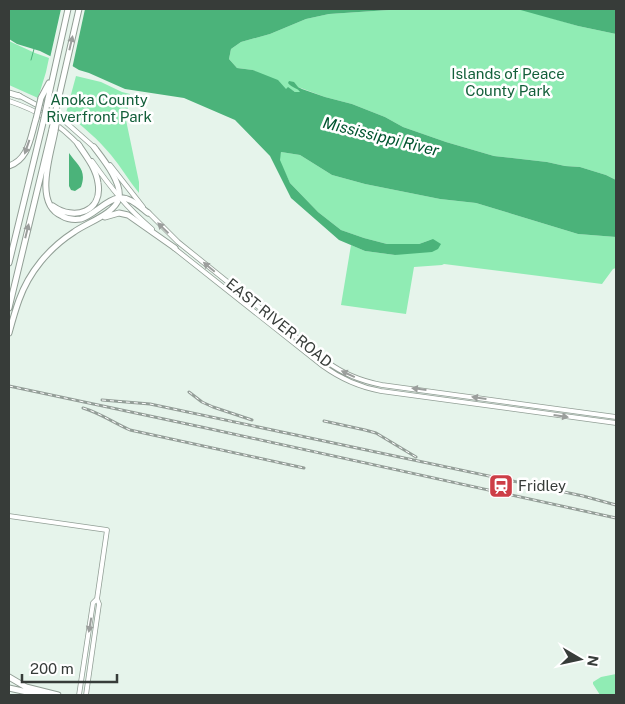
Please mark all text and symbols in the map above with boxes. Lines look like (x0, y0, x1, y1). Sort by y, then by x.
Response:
one-way arrow (67, 35, 75, 51)
park label: Islands of Peace County Park (451, 65, 565, 99)
park label: Anoka County Riverfront Park (46, 91, 152, 125)
water label: Mississippi River (321, 113, 442, 160)
one-way arrow (23, 139, 30, 154)
one-way arrow (157, 222, 169, 234)
one-way arrow (23, 223, 31, 238)
one-way arrow (203, 261, 216, 272)
street label: EAST RIVER ROAD (223, 275, 336, 371)
one-way arrow (341, 370, 355, 378)
one-way arrow (411, 385, 427, 393)
one-way arrow (471, 394, 487, 402)
one-way arrow (554, 412, 570, 420)
station icon: Fridley (488, 473, 514, 499)
place label: Fridley (518, 477, 566, 494)
one-way arrow (86, 617, 94, 633)
north arrow (555, 634, 605, 684)
scale bar (22, 652, 118, 684)
text: N (584, 654, 602, 668)
text: 200 m (30, 660, 74, 677)

